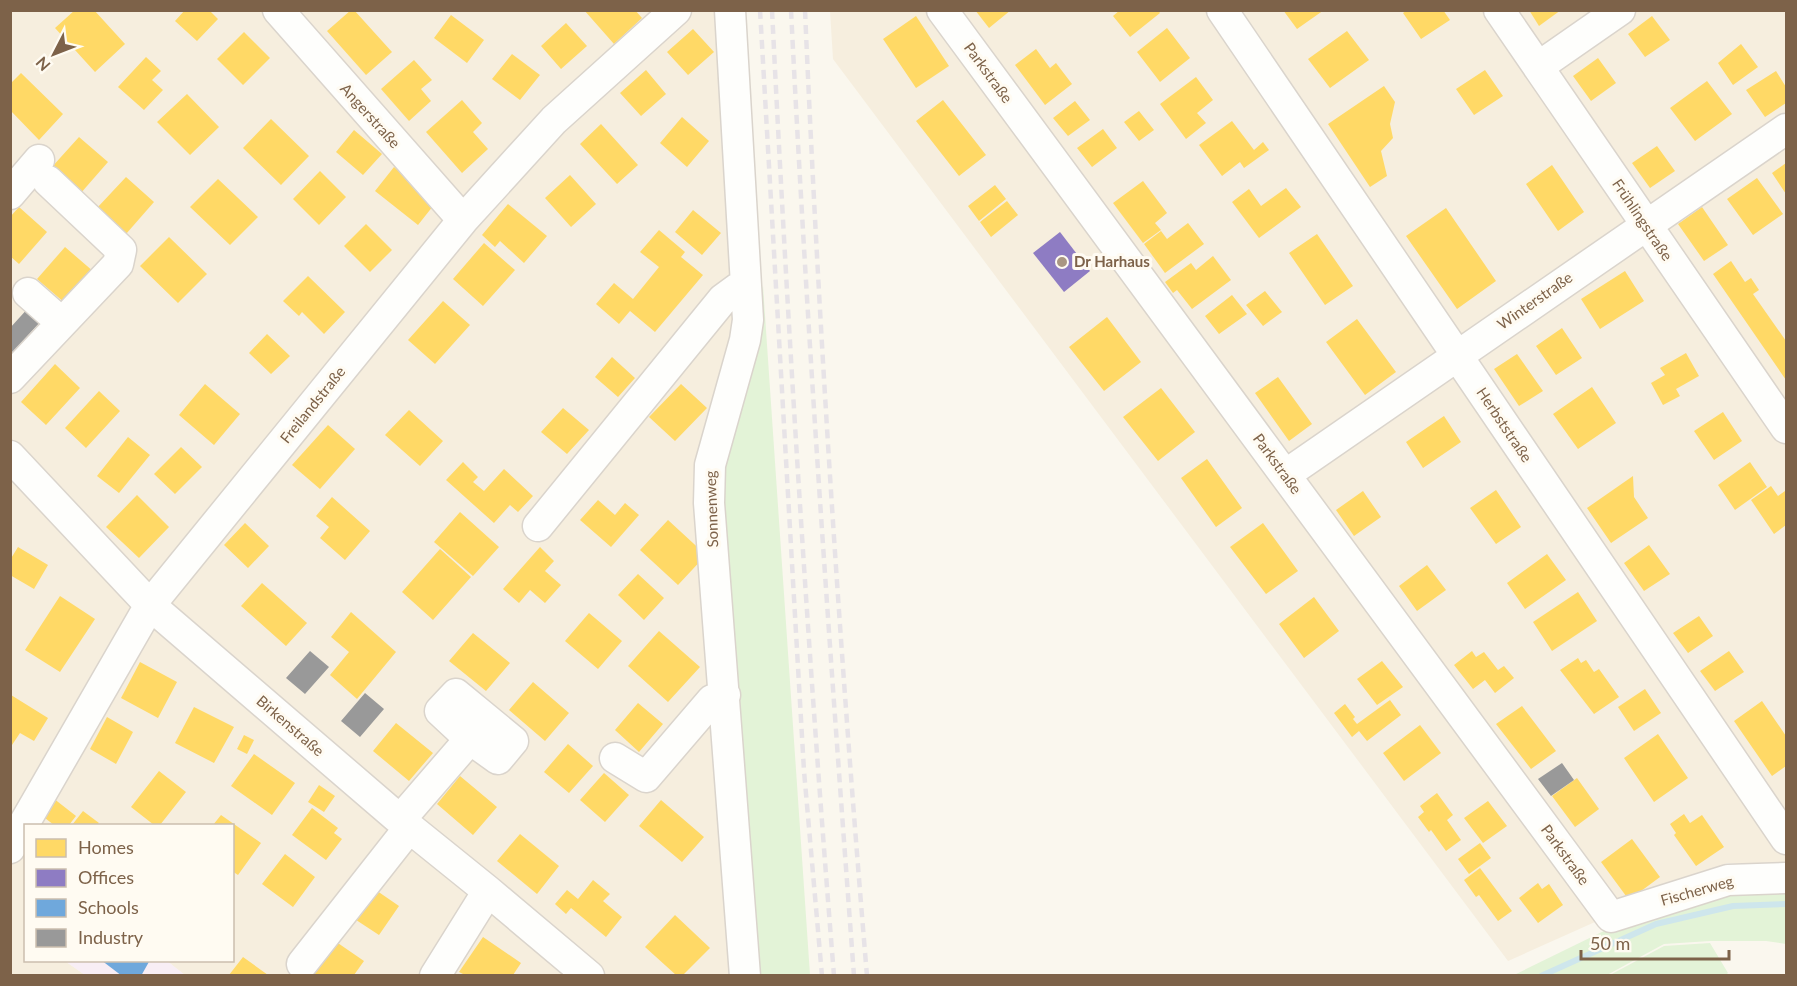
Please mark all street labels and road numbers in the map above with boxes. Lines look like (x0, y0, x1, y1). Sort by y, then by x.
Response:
street label: Parkstraße (961, 39, 1017, 106)
street label: Angerstraße (337, 79, 405, 151)
street label: Frühlingstraße (1609, 175, 1677, 264)
street label: Winterstraße (1494, 268, 1575, 333)
street label: Freilandstraße (276, 362, 349, 446)
street label: Herbststraße (1473, 384, 1536, 465)
street label: Parkstraße (1250, 430, 1306, 497)
street label: Sonnenweg (701, 470, 721, 548)
street label: Birkenstraße (253, 691, 328, 759)
street label: Parkstraße (1538, 821, 1594, 888)
street label: Fischerweg (1658, 871, 1735, 909)

